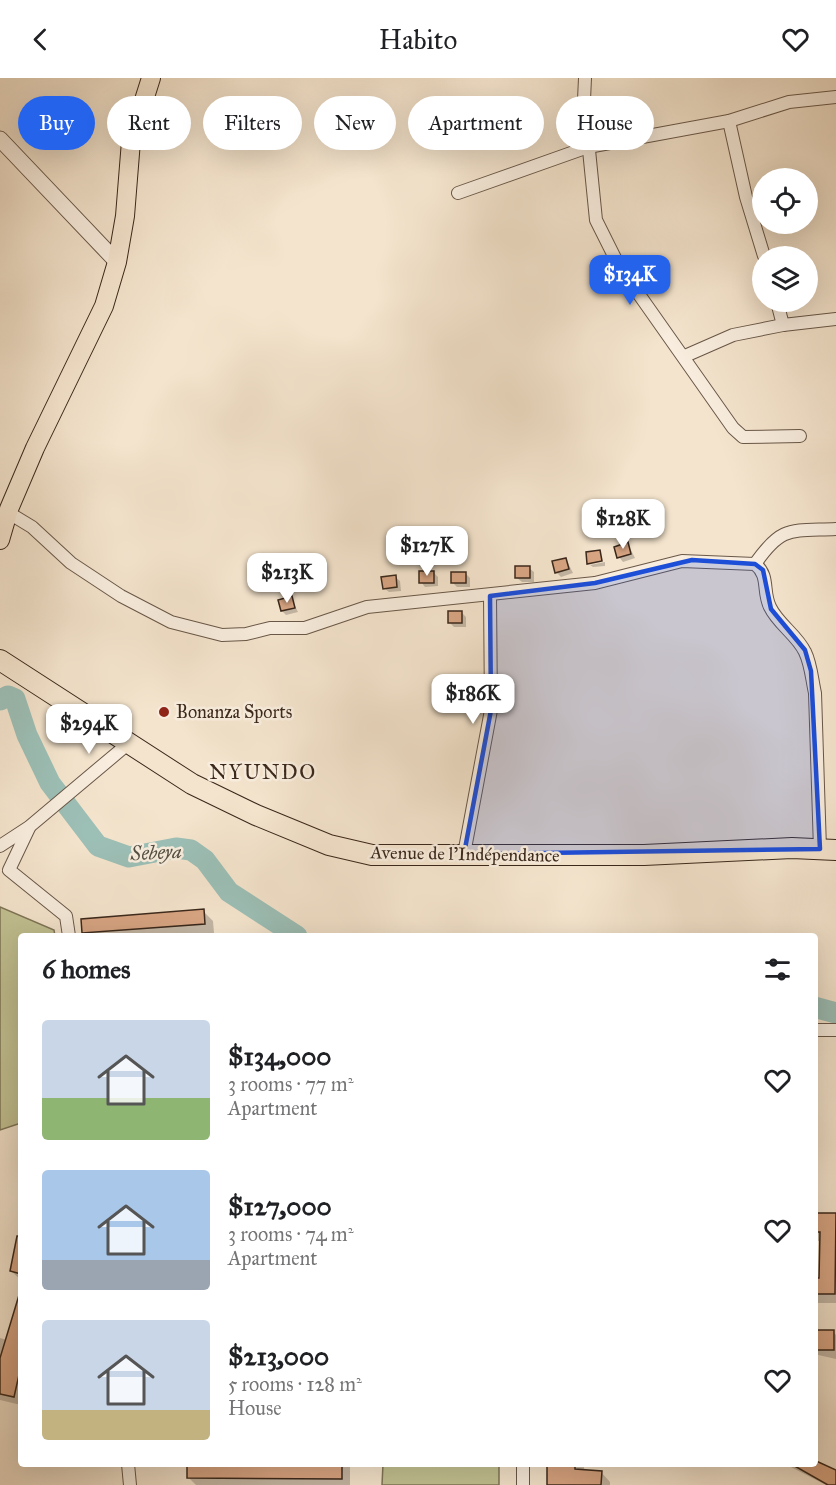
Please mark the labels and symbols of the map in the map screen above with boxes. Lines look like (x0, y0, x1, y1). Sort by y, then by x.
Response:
pin: $134K (588, 255, 672, 306)
pin: $128K (581, 499, 665, 550)
pin: $127K (385, 526, 469, 577)
pin: $213K (245, 553, 329, 604)
pin: $186K (431, 674, 515, 725)
place label: Bonanza Sports (176, 701, 292, 723)
pin: $294K (47, 704, 131, 755)
marker: Bonanza Sports (157, 705, 171, 719)
district label: NYUNDO (209, 759, 317, 785)
water label: Sebeya (129, 839, 182, 865)
street label: Avenue de l'Indépendance (369, 841, 560, 867)

